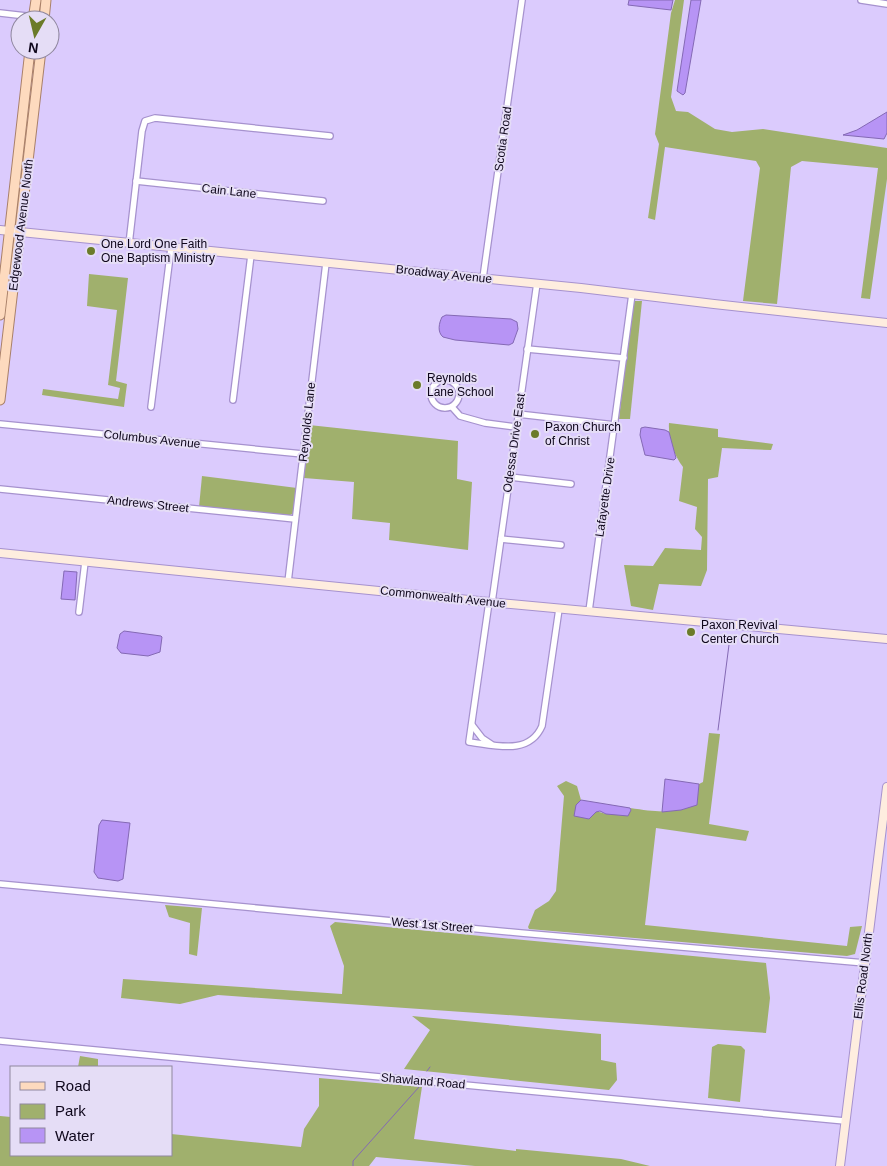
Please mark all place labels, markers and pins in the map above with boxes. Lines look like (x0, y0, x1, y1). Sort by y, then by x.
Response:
place label: One Lord One Faith One Baptism Ministry (101, 237, 215, 265)
marker: One Lord One Faith One Baptism Ministry (85, 245, 97, 257)
place label: Reynolds Lane School (427, 371, 494, 399)
marker: Reynolds Lane School (411, 379, 423, 391)
place label: Paxon Church of Christ (545, 420, 621, 448)
marker: Paxon Church of Christ (529, 428, 541, 440)
place label: Paxon Revival Center Church (701, 618, 779, 646)
marker: Paxon Revival Center Church (685, 626, 697, 638)

